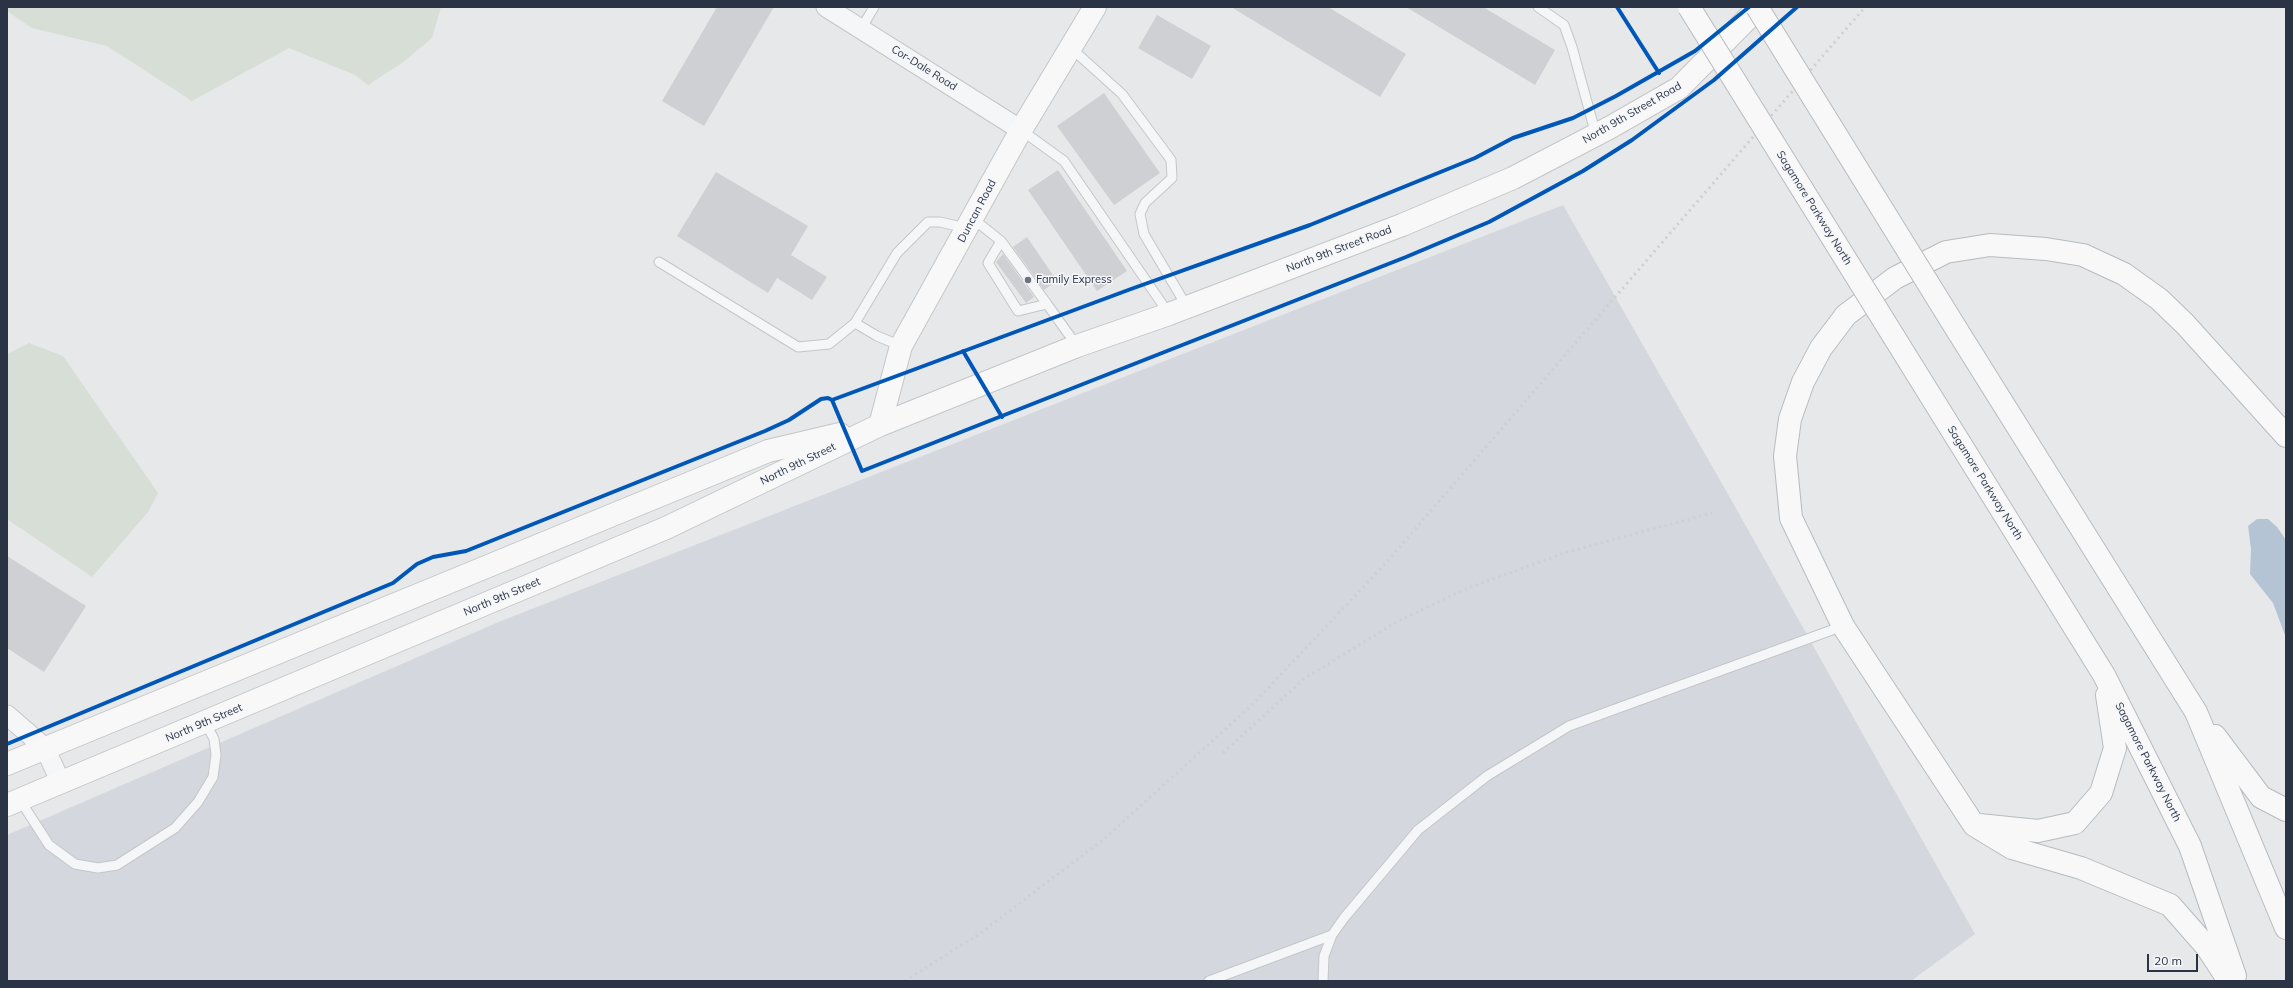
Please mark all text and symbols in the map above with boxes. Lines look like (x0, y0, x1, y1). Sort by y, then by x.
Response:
street label: Cor-Dale Road (889, 42, 959, 94)
street label: North 9th Street Road (1580, 79, 1684, 147)
street label: Sagamore Parkway North (1773, 148, 1855, 268)
street label: Duncan Road (955, 177, 999, 245)
street label: North 9th Street Road (1284, 223, 1394, 275)
place label: Family Express (1036, 273, 1112, 287)
marker: Family Express (1023, 275, 1033, 285)
street label: Sagamore Parkway North (1944, 423, 2026, 543)
street label: North 9th Street (758, 440, 838, 488)
street label: North 9th Street (462, 575, 542, 619)
street label: Sagamore Parkway North (2112, 700, 2184, 824)
street label: North 9th Street (164, 701, 244, 745)
scale bar (2149, 946, 2200, 972)
text: 20 m (2154, 953, 2182, 968)

